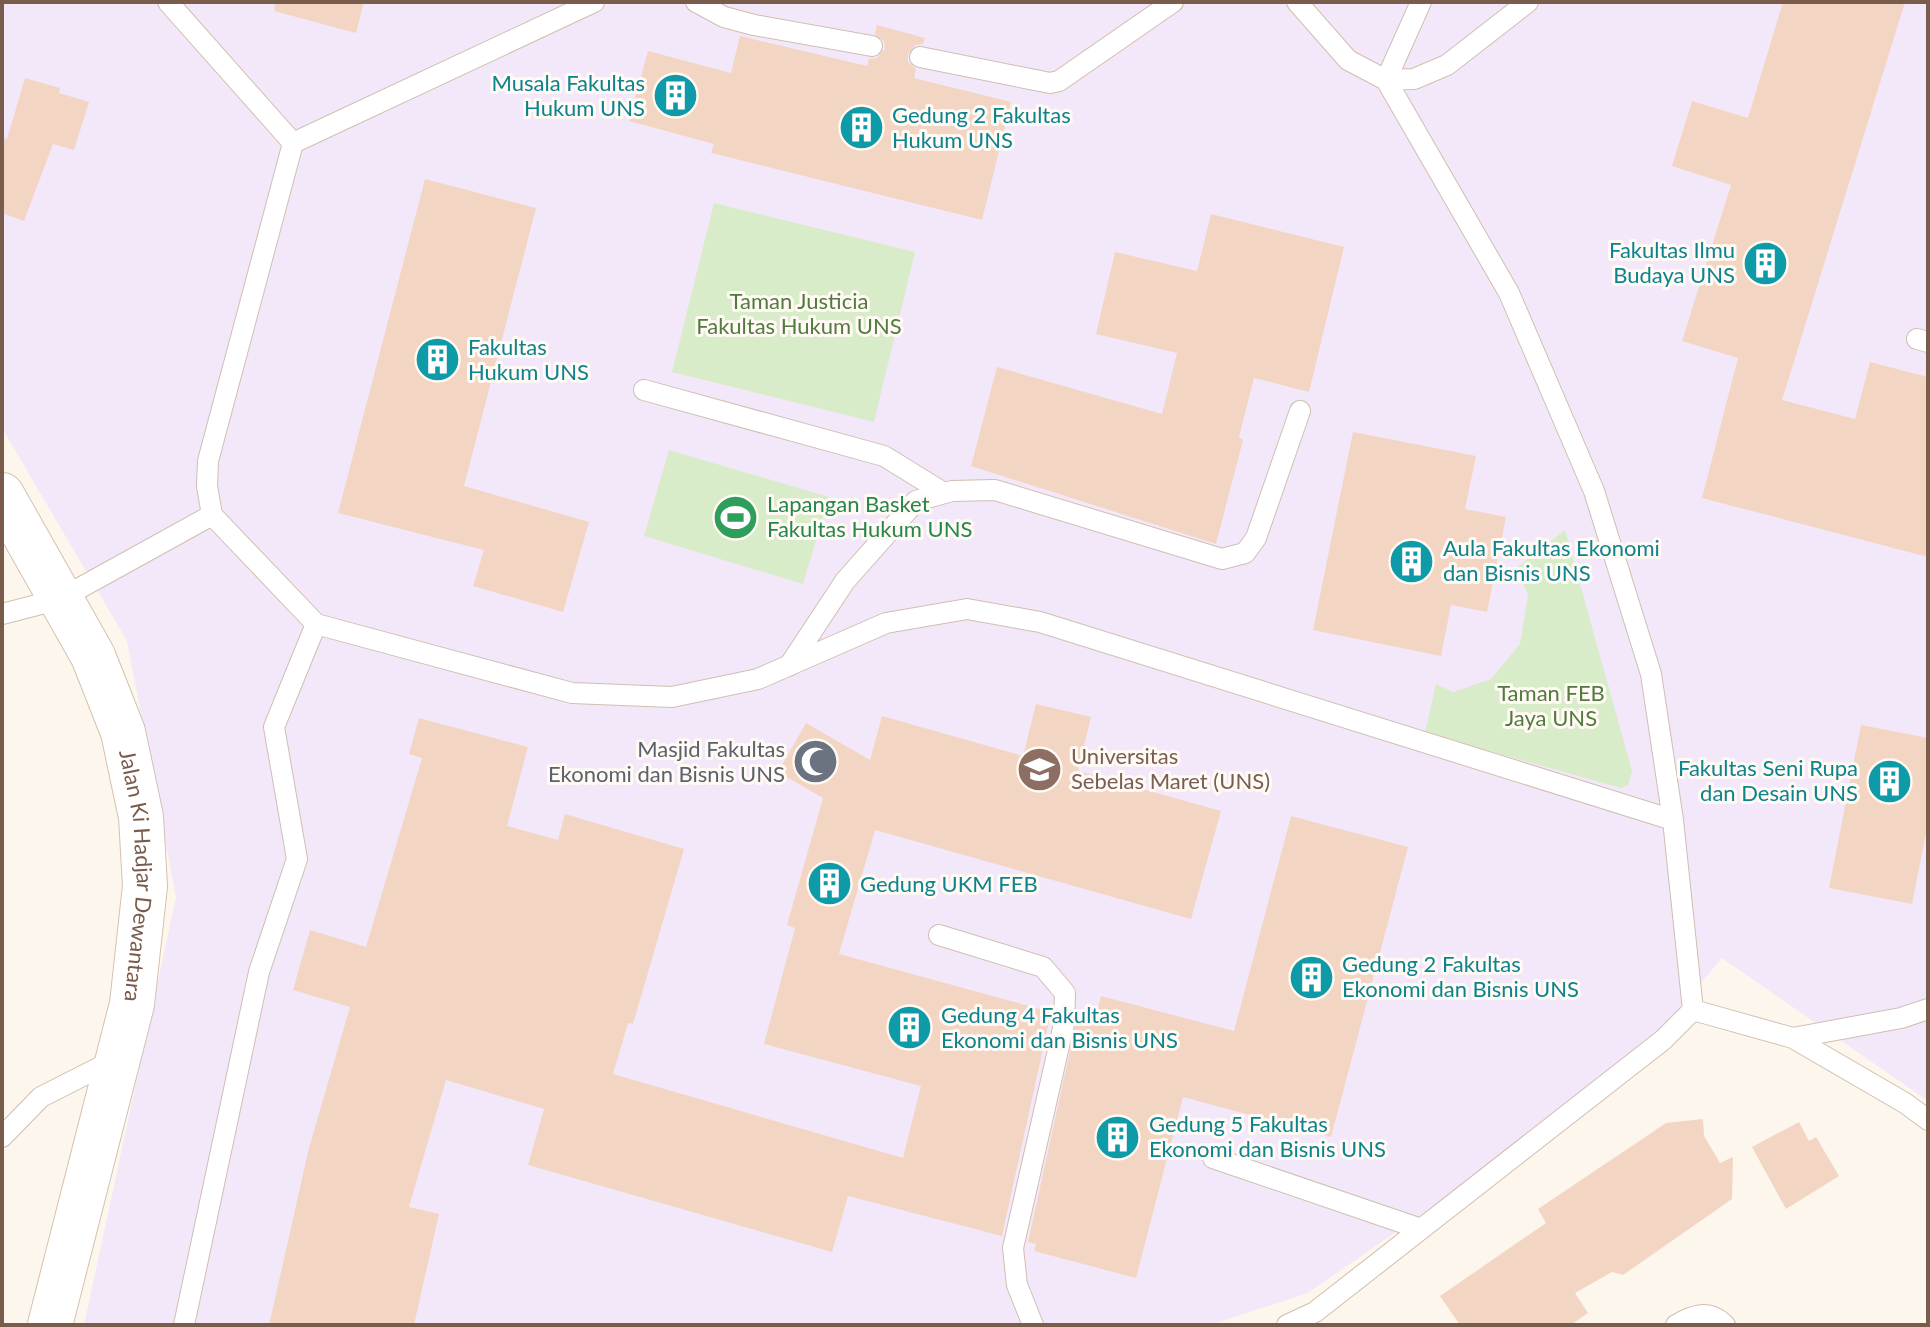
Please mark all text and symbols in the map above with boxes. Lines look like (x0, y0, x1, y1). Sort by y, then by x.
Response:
place label: Musala Fakultas Hukum UNS (491, 69, 645, 121)
building icon: Musala Fakultas Hukum UNS (652, 72, 700, 120)
place label: Gedung 2 Fakultas Hukum UNS (892, 101, 1071, 153)
building icon: Gedung 2 Fakultas Hukum UNS (837, 104, 885, 152)
place label: Fakultas Ilmu Budaya UNS (1609, 236, 1735, 288)
building icon: Fakultas Ilmu Budaya UNS (1742, 239, 1790, 287)
park label: Taman Justicia Fakultas Hukum UNS (696, 287, 902, 339)
place label: Fakultas Hukum UNS (468, 333, 589, 385)
building icon: Fakultas Hukum UNS (413, 336, 461, 384)
place label: Lapangan Basket Fakultas Hukum UNS (767, 490, 972, 542)
sports icon: Lapangan Basket Fakultas Hukum UNS (712, 493, 760, 541)
place label: Aula Fakultas Ekonomi dan Bisnis UNS (1443, 534, 1660, 586)
building icon: Aula Fakultas Ekonomi dan Bisnis UNS (1388, 537, 1436, 585)
park label: Taman FEB Jaya UNS (1497, 679, 1605, 731)
place label: Masjid Fakultas Ekonomi dan Bisnis UNS (548, 735, 785, 787)
mosque icon: Masjid Fakultas Ekonomi dan Bisnis UNS (792, 738, 840, 786)
place label: Universitas Sebelas Maret (UNS) (1071, 742, 1270, 794)
school or university icon: Universitas Sebelas Maret (UNS) (1016, 745, 1064, 793)
street label: Jalan Ki Hadjar Dewantara (114, 747, 159, 1003)
place label: Fakultas Seni Rupa dan Desain UNS (1678, 754, 1858, 806)
building icon: Fakultas Seni Rupa dan Desain UNS (1865, 757, 1913, 805)
building icon: Gedung UKM FEB (805, 860, 853, 908)
place label: Gedung UKM FEB (860, 870, 1038, 897)
place label: Gedung 2 Fakultas Ekonomi dan Bisnis UNS (1342, 950, 1579, 1002)
building icon: Gedung 2 Fakultas Ekonomi dan Bisnis UNS (1287, 953, 1335, 1001)
place label: Gedung 4 Fakultas Ekonomi dan Bisnis UNS (941, 1001, 1178, 1053)
building icon: Gedung 4 Fakultas Ekonomi dan Bisnis UNS (886, 1004, 934, 1052)
place label: Gedung 5 Fakultas Ekonomi dan Bisnis UNS (1149, 1110, 1386, 1162)
building icon: Gedung 5 Fakultas Ekonomi dan Bisnis UNS (1094, 1113, 1142, 1161)

